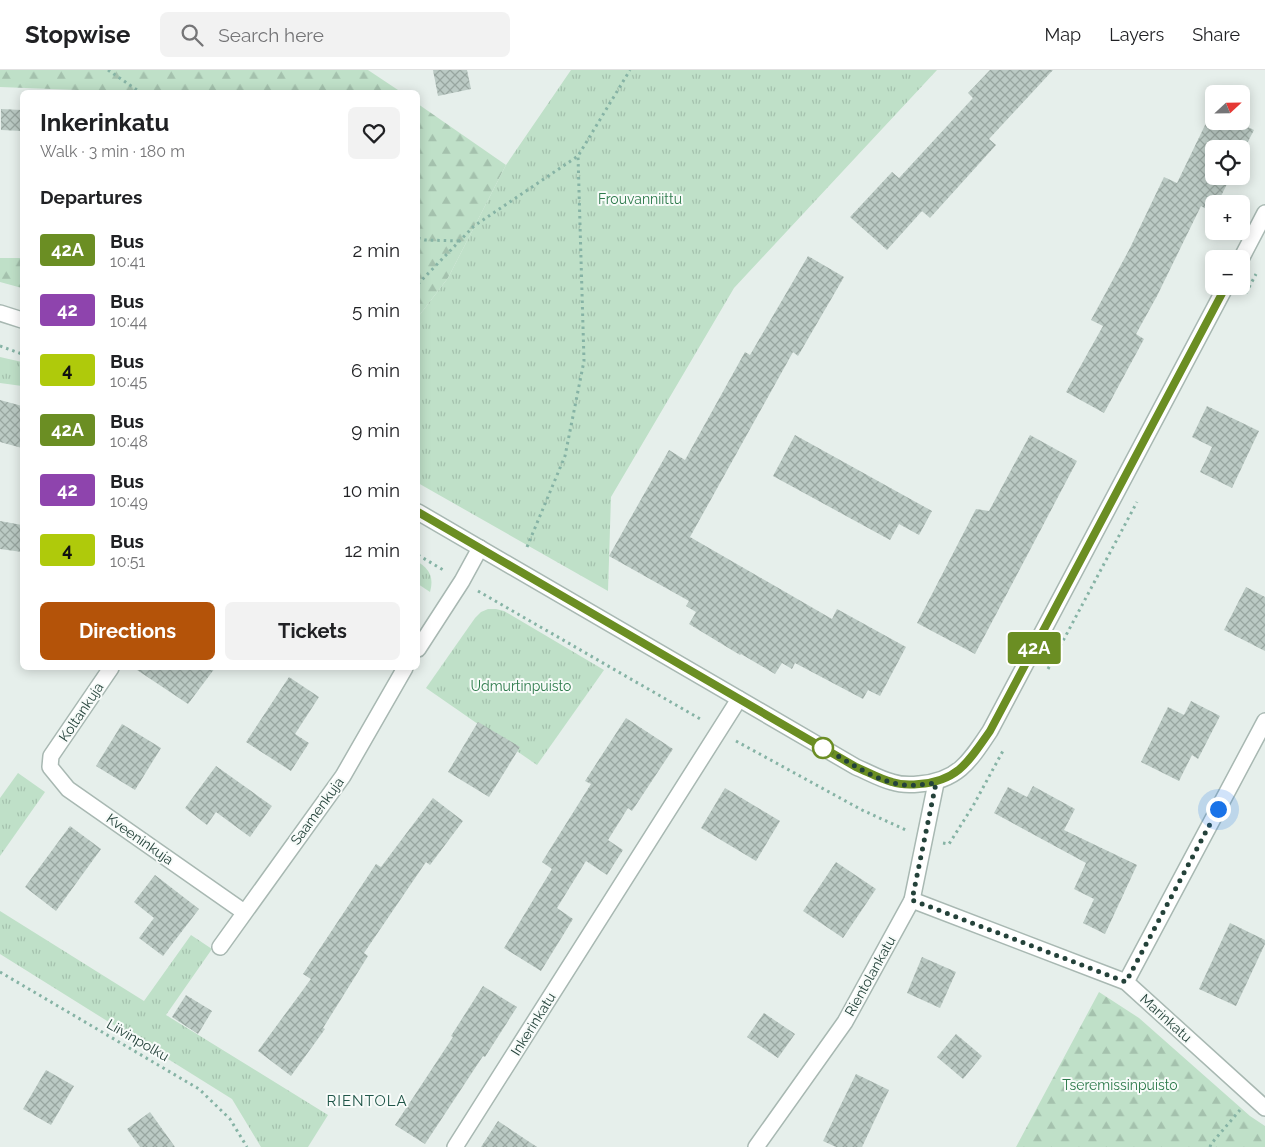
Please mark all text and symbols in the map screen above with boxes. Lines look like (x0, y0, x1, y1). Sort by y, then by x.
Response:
search box (160, 12, 510, 57)
text: Stopwise (25, 20, 130, 49)
icon: search (178, 21, 206, 49)
text: Search here (218, 24, 324, 46)
text: Map (1045, 24, 1081, 45)
text: Layers (1109, 24, 1164, 45)
text: Share (1192, 24, 1240, 45)
north arrow (1205, 85, 1250, 130)
map controls (1205, 85, 1250, 295)
button: heart (348, 107, 400, 159)
text: Inkerinkatu (40, 108, 169, 137)
button: locate (1205, 140, 1250, 185)
text: Walk · 3 min · 180 m (40, 142, 185, 161)
text: Departures (40, 186, 142, 208)
park label: Frouvanniittu (598, 191, 682, 207)
button: + (1205, 195, 1250, 240)
text: Bus (110, 230, 144, 252)
text: 42A (51, 239, 84, 260)
text: 2 min (353, 239, 400, 261)
button: − (1205, 250, 1250, 295)
text: 10:41 (110, 252, 145, 271)
text: Bus (110, 290, 144, 312)
text: 42 (57, 299, 78, 320)
text: 5 min (352, 299, 400, 321)
text: 10:44 (110, 312, 147, 331)
text: Bus (110, 350, 144, 372)
text: 4 (62, 359, 73, 380)
text: 6 min (351, 359, 400, 381)
text: 10:45 (110, 372, 147, 391)
text: Bus (110, 410, 144, 432)
text: 42A (51, 419, 84, 440)
text: 9 min (351, 419, 400, 441)
text: 10:48 (110, 432, 148, 451)
text: Bus (110, 470, 144, 492)
text: 42 (57, 479, 78, 500)
text: 10 min (343, 479, 400, 501)
text: 10:49 (110, 492, 148, 511)
text: Bus (110, 530, 144, 552)
text: 4 (62, 539, 73, 560)
text: 12 min (344, 539, 400, 561)
text: 10:51 (110, 552, 145, 571)
button: Directions (40, 602, 215, 660)
button: Tickets (225, 602, 400, 660)
line badge: 42A (1005, 632, 1063, 664)
text: 42A (1018, 637, 1050, 658)
park label: Udmurtinpuisto (471, 678, 571, 694)
street label: Koltankuja (55, 679, 107, 745)
unlabelled marker (812, 737, 834, 759)
street label: Saamenkuja (287, 774, 347, 848)
your location (1206, 797, 1231, 822)
street label: Kveeninkuja (103, 810, 177, 868)
street label: Rientolankatu (841, 933, 899, 1019)
street label: Inkerinkatu (507, 990, 559, 1058)
street label: Marinkatu (1137, 991, 1195, 1045)
street label: Liivinpolku (104, 1016, 172, 1064)
park label: Tseremissinpuisto (1062, 1077, 1178, 1093)
district label: RIENTOLA (326, 1092, 408, 1110)

